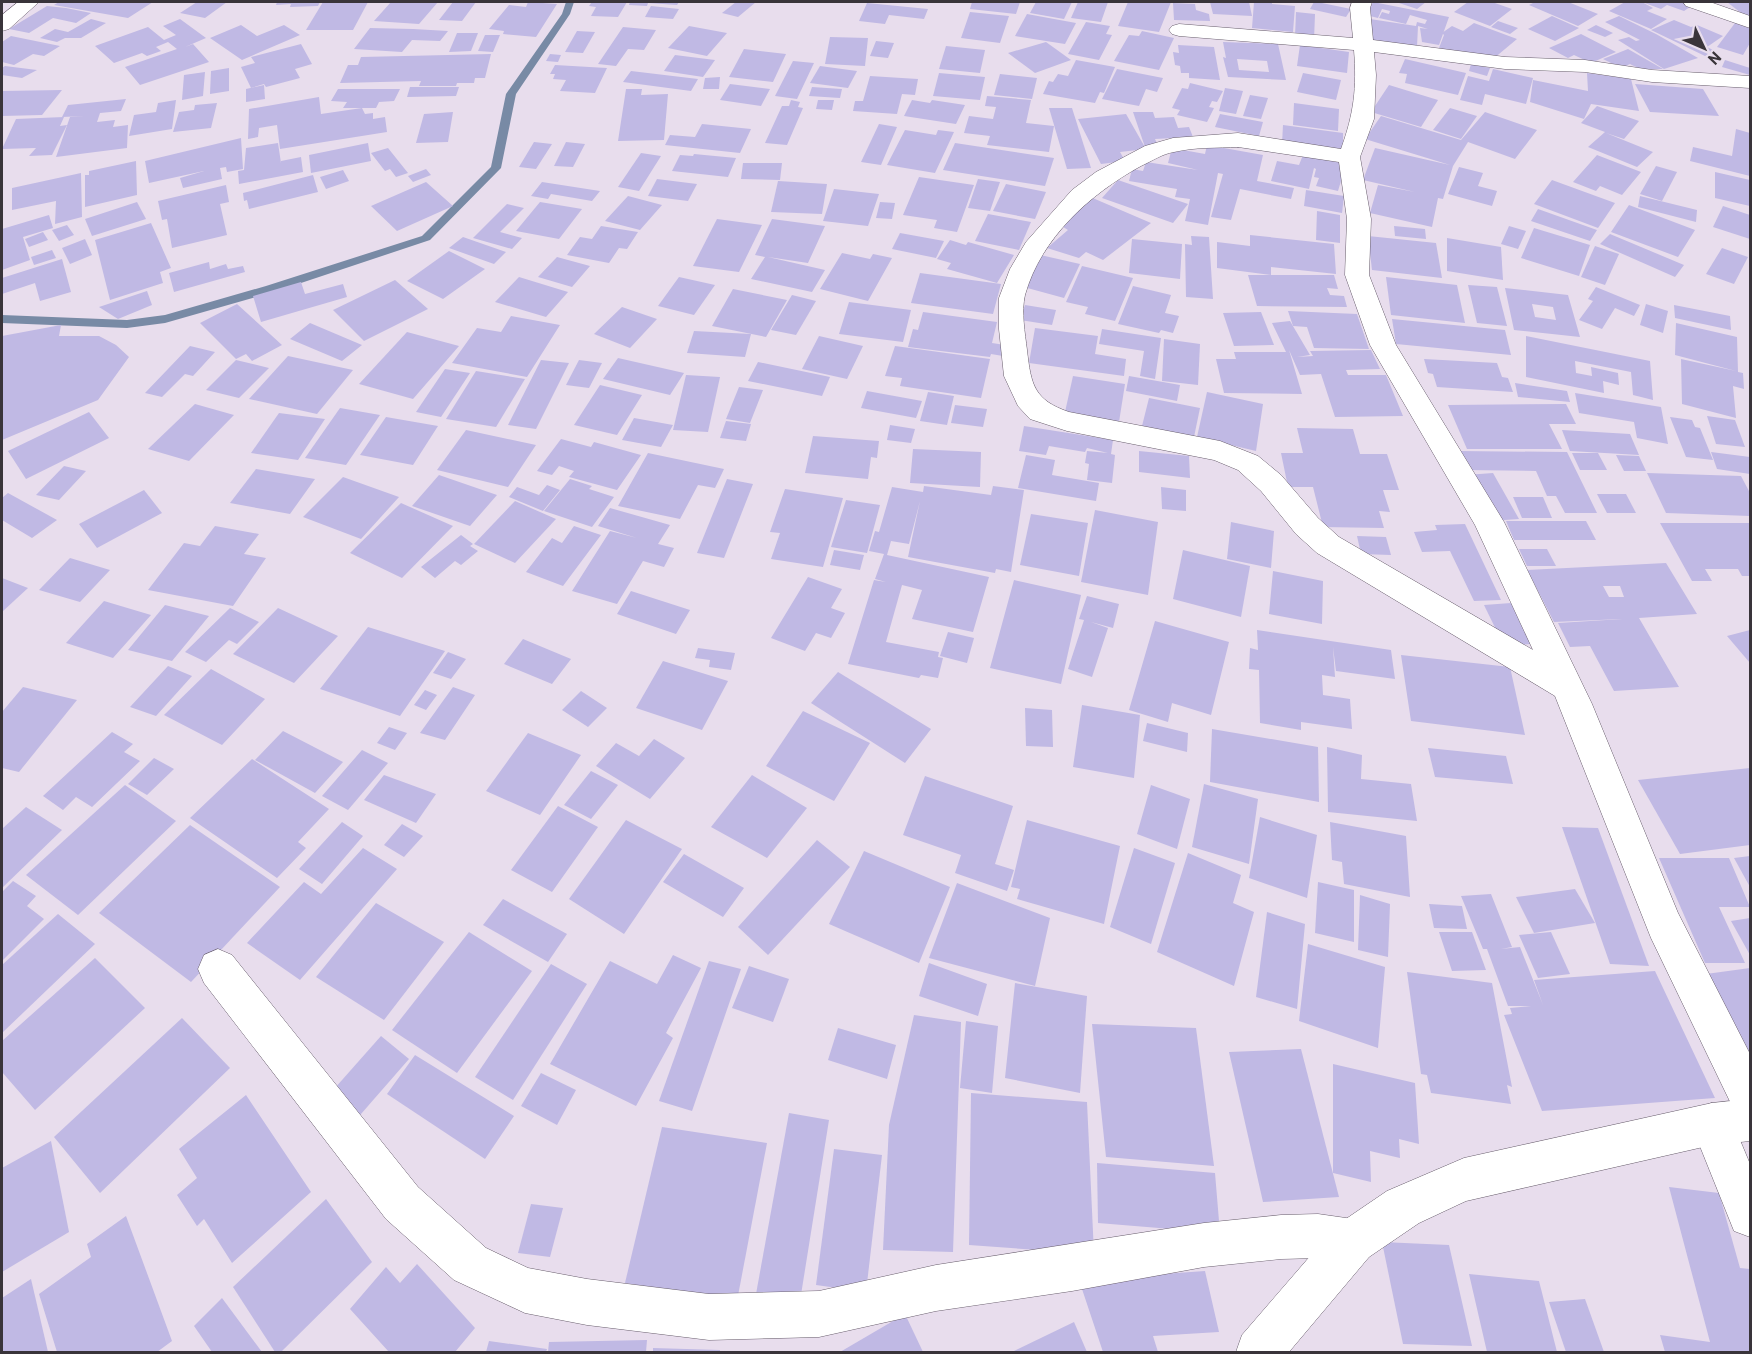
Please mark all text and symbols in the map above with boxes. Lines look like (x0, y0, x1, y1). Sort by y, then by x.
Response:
north arrow (1674, 18, 1734, 78)
text: N (1705, 48, 1726, 69)

